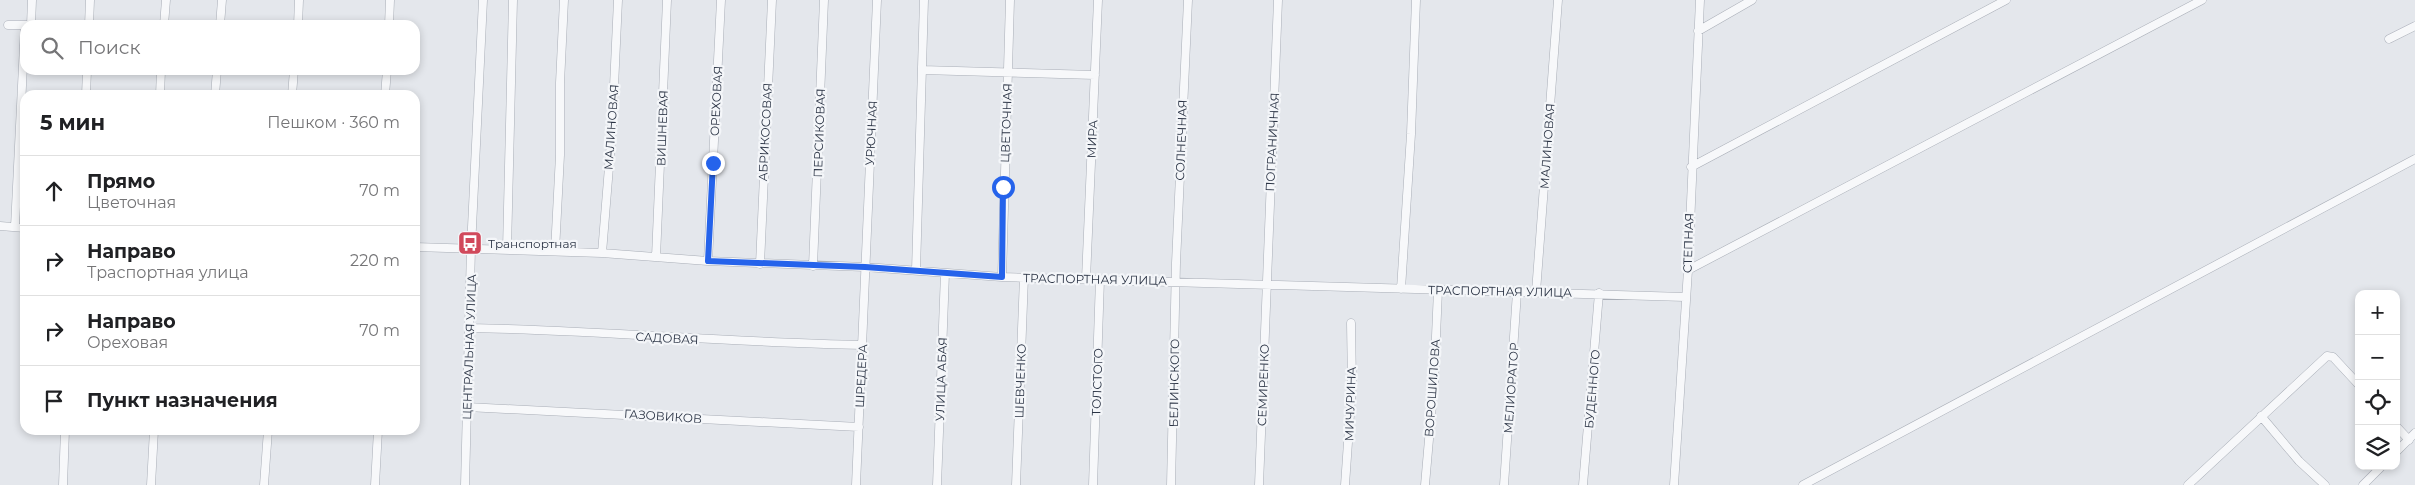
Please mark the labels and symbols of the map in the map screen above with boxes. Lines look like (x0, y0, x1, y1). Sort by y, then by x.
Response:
street label: ОРЕХОВАЯ (707, 65, 725, 137)
street label: АБРИКОСОВАЯ (755, 82, 775, 182)
street label: ЦВЕТОЧНАЯ (997, 83, 1015, 163)
street label: МАЛИНОВАЯ (601, 84, 621, 170)
street label: ПЕРСИКОВАЯ (810, 88, 828, 178)
street label: ВИШНЕВАЯ (653, 90, 671, 166)
street label: ПОГРАНИЧНАЯ (1262, 92, 1282, 192)
street label: СОЛНЕЧНАЯ (1172, 99, 1190, 181)
street label: УРЮЧНАЯ (862, 100, 880, 166)
street label: МАЛИНОВАЯ (1537, 103, 1557, 189)
street label: МИРА (1084, 119, 1100, 159)
route end (702, 152, 725, 175)
route start (992, 176, 1015, 199)
street label: СТЕПНАЯ (1679, 213, 1697, 273)
bus stop icon: Транспортная (457, 230, 483, 256)
place label: Транспортная (488, 236, 577, 251)
street label: ТРАСПОРТНАЯ УЛИЦА (1023, 270, 1167, 288)
street label: ЦЕНТРАЛЬНАЯ УЛИЦА (459, 274, 479, 420)
street label: ТРАСПОРТНАЯ УЛИЦА (1428, 282, 1572, 300)
street label: САДОВАЯ (635, 329, 699, 347)
street label: УЛИЦА АБАЯ (932, 337, 950, 421)
street label: ВОРОШИЛОВА (1421, 338, 1443, 438)
street label: БЕЛИНСКОГО (1166, 339, 1182, 427)
street label: МЕЛИОРАТОР (1500, 342, 1522, 434)
street label: ШЕВЧЕНКО (1011, 343, 1029, 419)
street label: ШРЕДЕРА (852, 344, 870, 408)
street label: СЕМИРЕНКО (1254, 344, 1272, 426)
street label: ТОЛСТОГО (1088, 348, 1106, 416)
street label: БУДЕННОГО (1581, 349, 1603, 429)
street label: МИЧУРИНА (1341, 366, 1359, 442)
street label: ГАЗОВИКОВ (624, 406, 702, 426)

